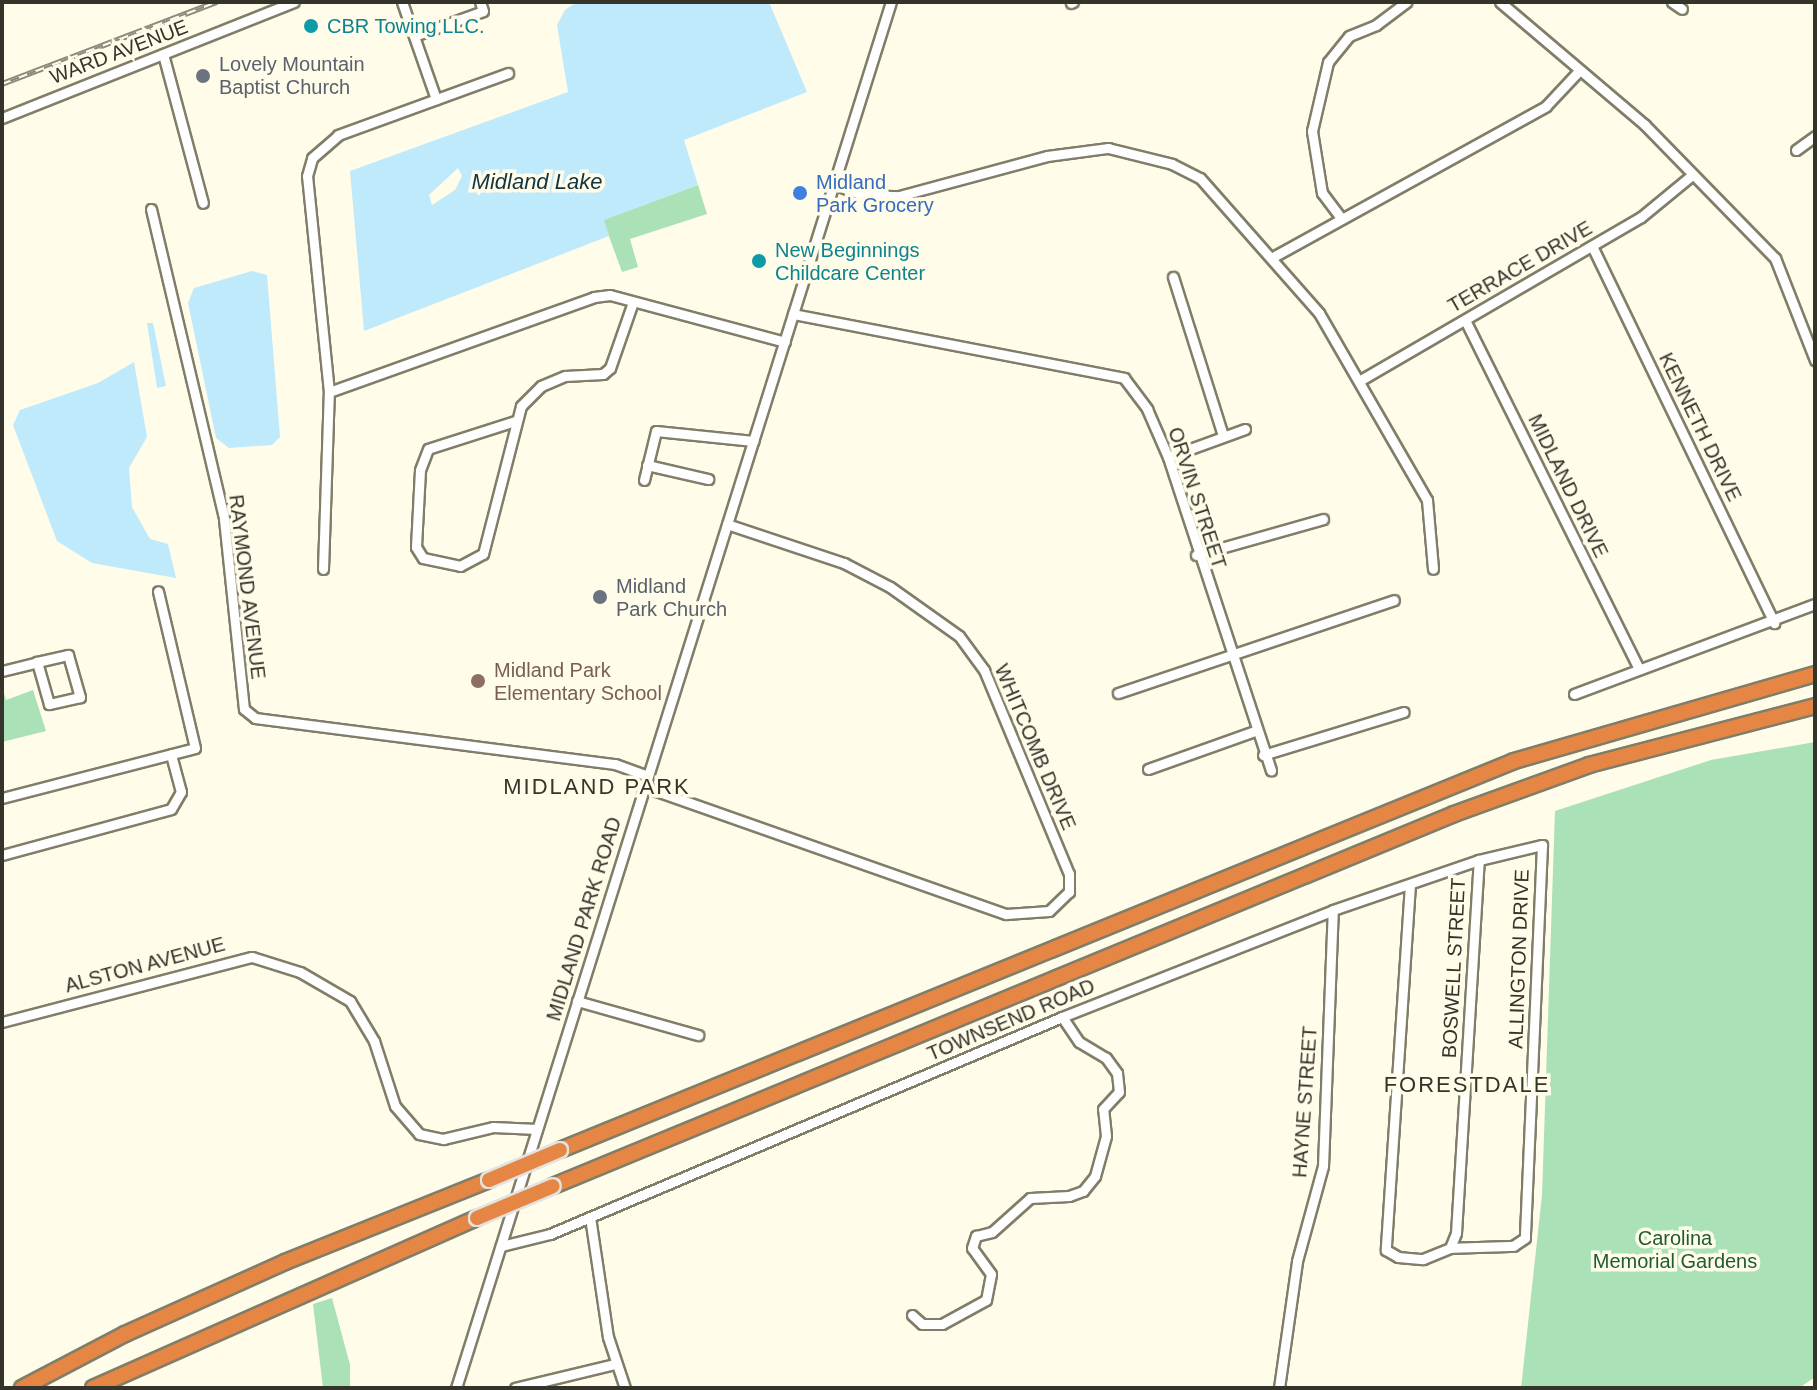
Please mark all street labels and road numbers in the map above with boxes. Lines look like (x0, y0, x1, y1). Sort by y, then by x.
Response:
street label: WARD AVENUE (46, 15, 192, 89)
street label: TERRACE DRIVE (1444, 216, 1596, 318)
street label: KENNETH DRIVE (1654, 349, 1746, 505)
street label: MIDLAND DRIVE (1523, 410, 1613, 562)
street label: ORVIN STREET (1163, 424, 1231, 572)
street label: RAYMOND AVENUE (224, 493, 270, 681)
street label: WHITCOMB DRIVE (989, 660, 1081, 834)
street label: MIDLAND PARK ROAD (542, 814, 626, 1024)
street label: ALLINGTON DRIVE (1504, 869, 1534, 1049)
street label: BOSWELL STREET (1437, 877, 1471, 1059)
street label: ALSTON AVENUE (62, 932, 228, 998)
street label: TOWNSEND ROAD (924, 974, 1098, 1066)
street label: HAYNE STREET (1288, 1025, 1322, 1179)

